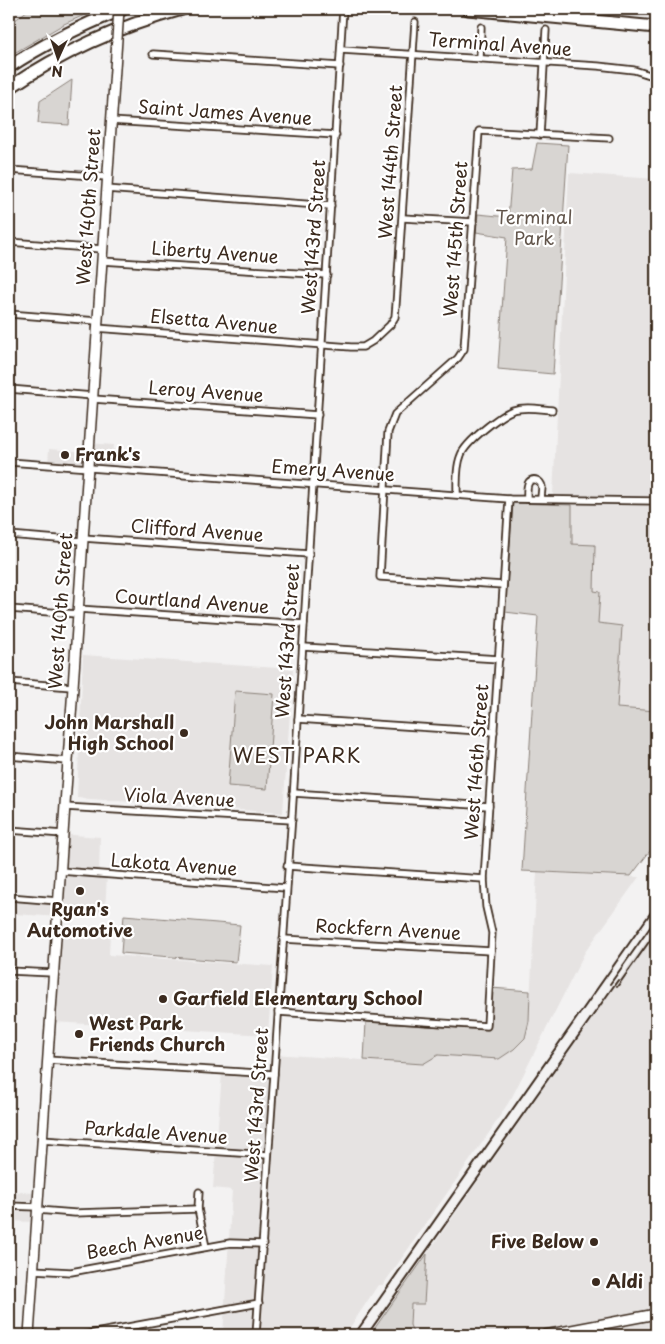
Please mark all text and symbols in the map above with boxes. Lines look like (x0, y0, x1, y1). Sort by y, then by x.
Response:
street label: Terminal Avenue (428, 25, 573, 62)
north arrow (32, 32, 82, 82)
text: N (51, 61, 63, 82)
street label: West 144th Street (371, 84, 408, 240)
street label: Saint James Avenue (137, 92, 313, 131)
street label: West 140th Street (69, 128, 106, 286)
street label: West 143rd Street (294, 159, 331, 315)
street label: West 145th Street (436, 160, 473, 318)
park label: Terminal Park (496, 203, 572, 251)
street label: Liberty Avenue (151, 234, 280, 269)
street label: Elsetta Avenue (149, 301, 279, 340)
street label: Leroy Avenue (148, 373, 265, 408)
place label: Frank's (75, 440, 141, 467)
marker: Frank's (59, 449, 71, 461)
street label: Emery Avenue (270, 452, 396, 487)
street label: Clifford Avenue (130, 511, 265, 548)
street label: West 140th Street (41, 532, 78, 690)
street label: West 143rd Street (268, 563, 305, 719)
street label: Courtland Avenue (114, 582, 270, 619)
street label: West 146th Street (457, 683, 494, 841)
place label: John Marshall High School (45, 708, 174, 756)
marker: John Marshall High School (178, 727, 190, 739)
district label: WEST PARK (233, 740, 361, 770)
street label: Viola Avenue (123, 780, 235, 813)
street label: Lakota Avenue (110, 846, 238, 881)
marker: Ryan's Automotive (74, 885, 86, 897)
place label: Ryan's Automotive (27, 895, 133, 943)
street label: Rockfern Avenue (315, 911, 462, 946)
place label: Garfield Elementary School (173, 984, 423, 1011)
marker: Garfield Elementary School (157, 993, 169, 1005)
place label: West Park Friends Church (89, 1009, 225, 1057)
street label: West 143rd Street (237, 1027, 274, 1183)
marker: West Park Friends Church (73, 1028, 85, 1040)
street label: Parkdale Avenue (83, 1113, 229, 1150)
street label: Beech Avenue (84, 1218, 206, 1265)
place label: Five Below (491, 1227, 584, 1254)
marker: Five Below (588, 1236, 600, 1248)
place label: Aldi (606, 1267, 643, 1294)
marker: Aldi (590, 1276, 602, 1288)

